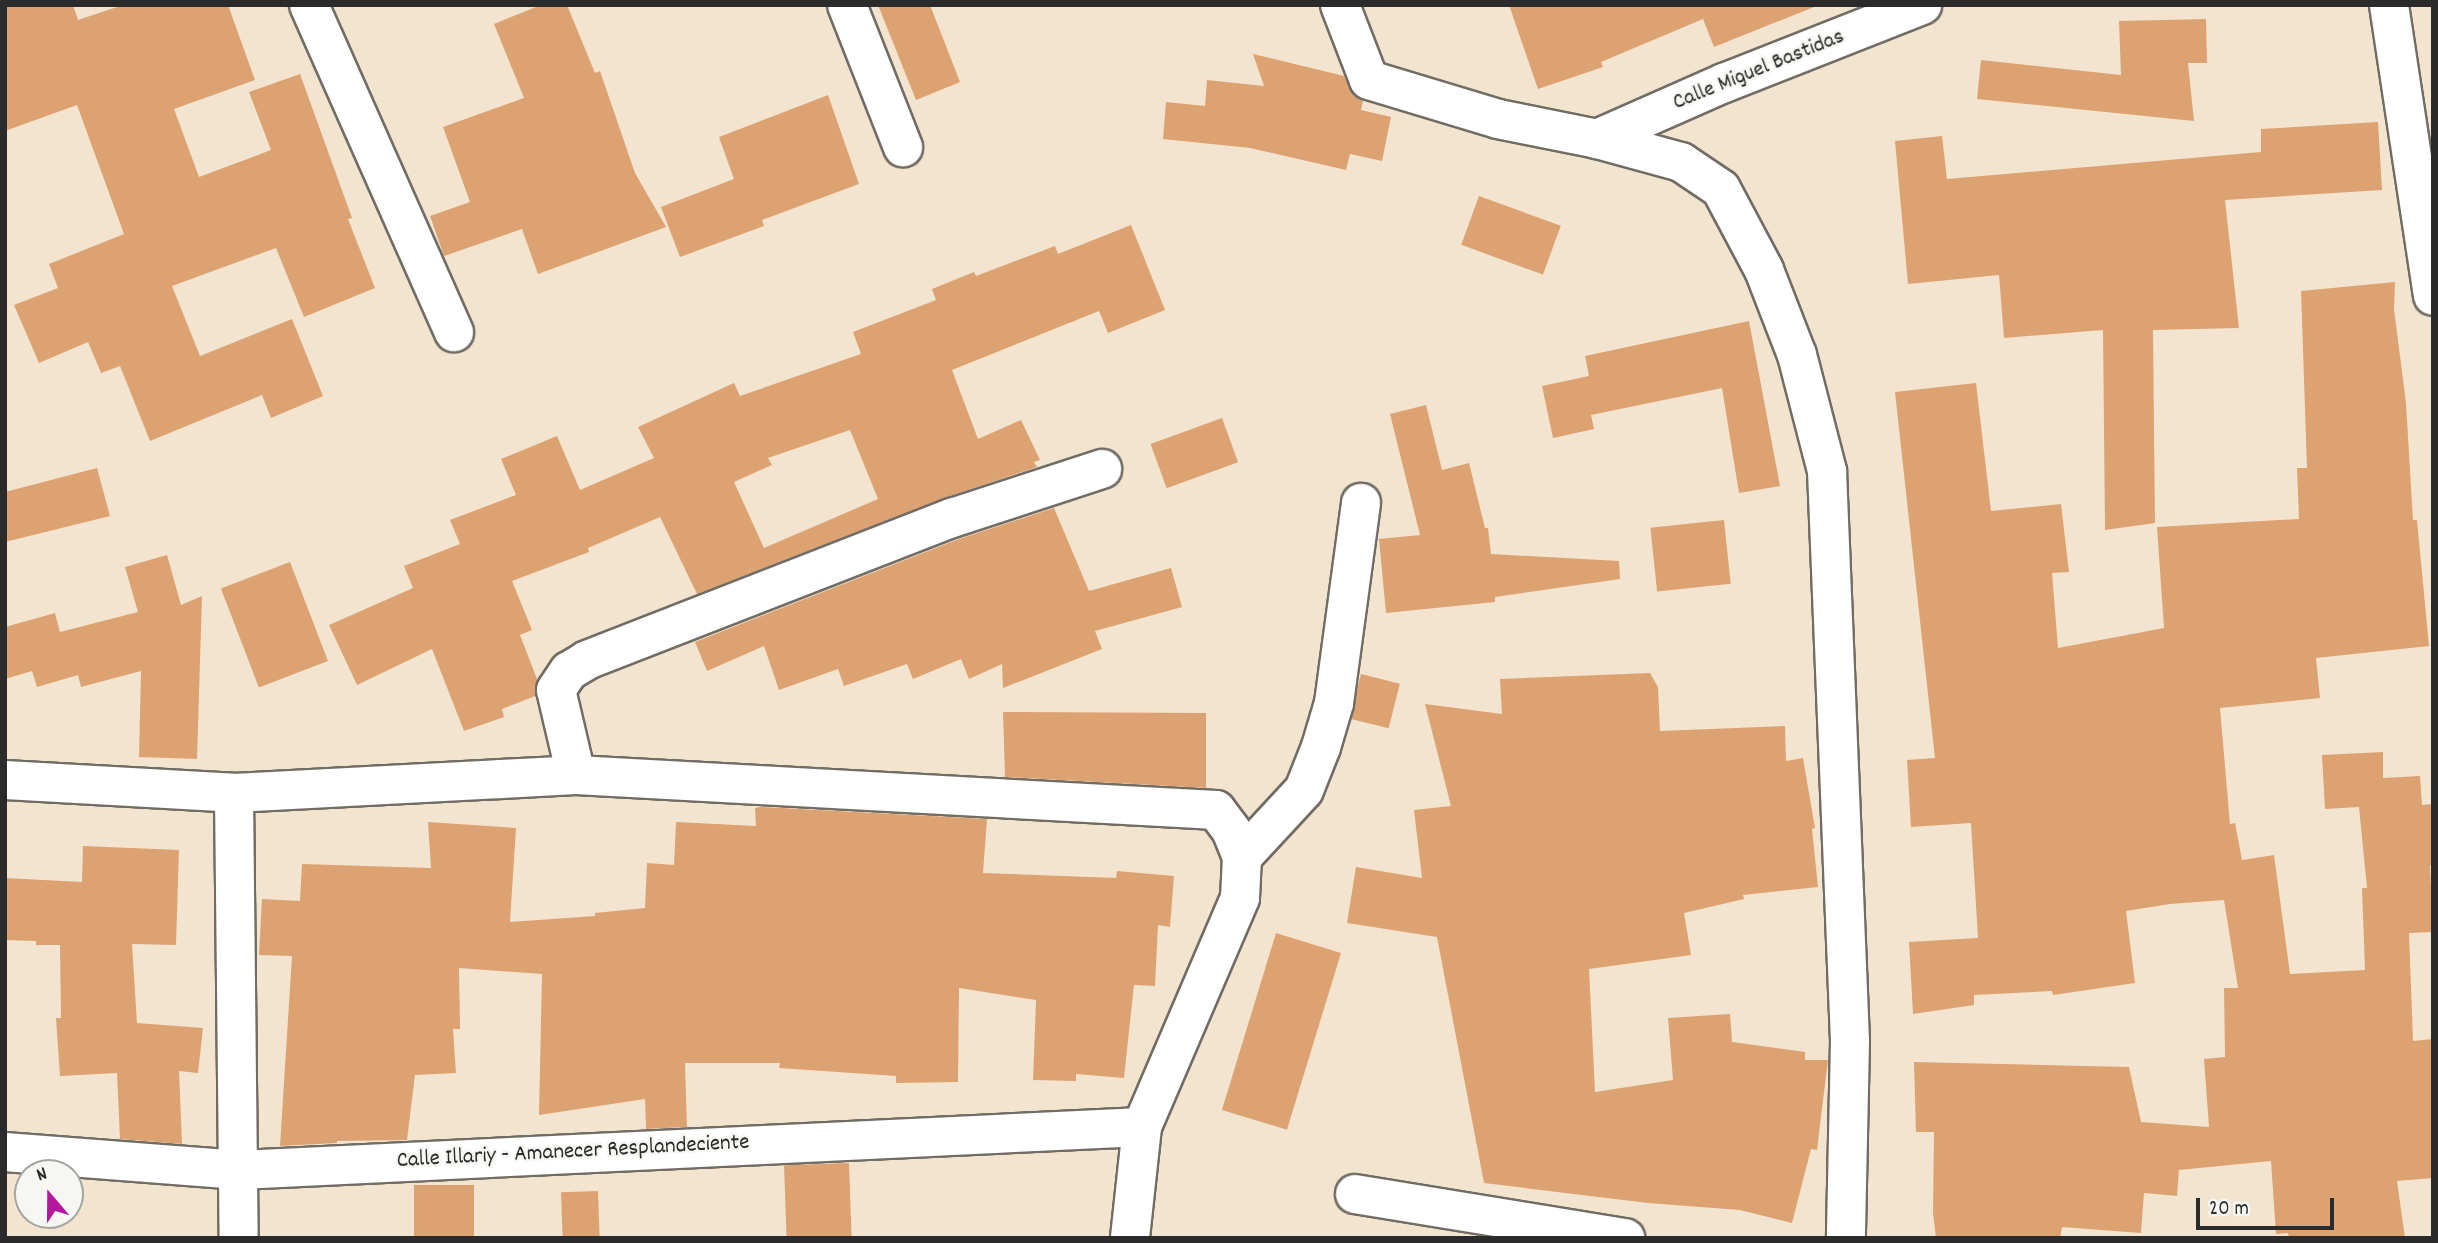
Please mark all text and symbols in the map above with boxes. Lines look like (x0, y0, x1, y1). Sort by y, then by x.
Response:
street label: Calle Miguel Bastidas (1669, 24, 1849, 118)
street label: Calle Illariy - Amanecer Resplandeciente (396, 1130, 750, 1176)
north arrow (14, 1159, 84, 1229)
text: N (33, 1161, 51, 1190)
scale bar (2200, 1184, 2338, 1228)
text: 20 m (2209, 1195, 2249, 1225)

